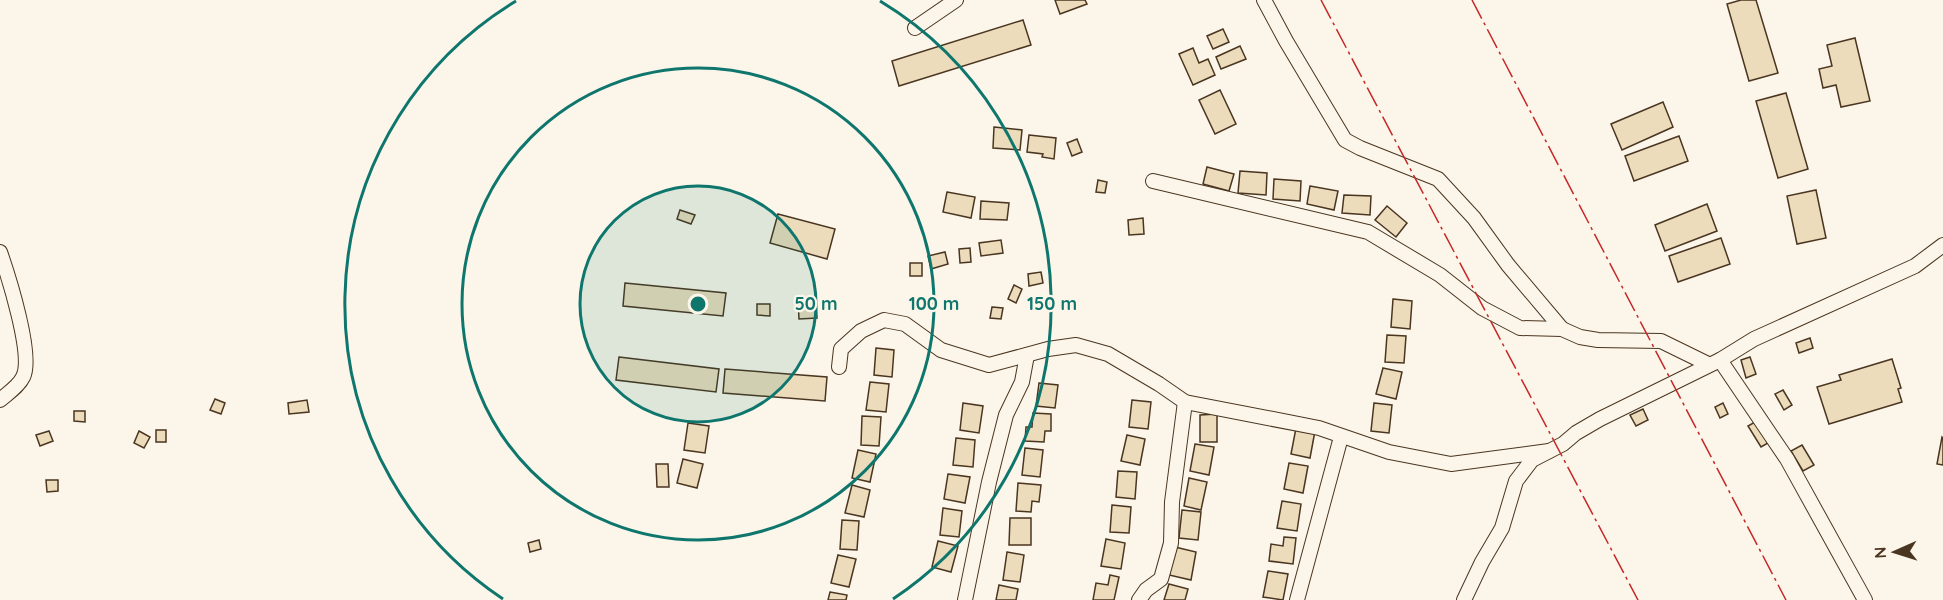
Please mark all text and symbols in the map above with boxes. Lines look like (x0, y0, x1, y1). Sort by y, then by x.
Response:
text: 50 m (794, 292, 838, 315)
text: 100 m (909, 292, 959, 315)
text: 150 m (1027, 292, 1077, 315)
centre of rings (688, 294, 708, 314)
north arrow (1865, 522, 1925, 582)
text: N (1870, 546, 1890, 559)

